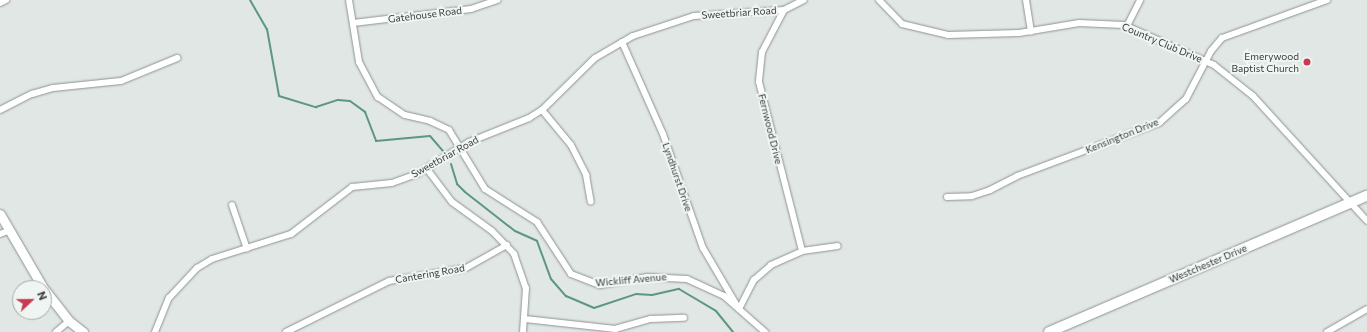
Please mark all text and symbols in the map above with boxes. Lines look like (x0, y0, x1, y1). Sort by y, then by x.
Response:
street label: Sweetbriar Road (701, 4, 777, 22)
street label: Gatehouse Road (387, 5, 463, 25)
street label: Country Club Drive (1120, 21, 1204, 65)
place label: Emerywood Baptist Church (1232, 50, 1299, 74)
marker: Emerywood Baptist Church (1302, 57, 1312, 67)
street label: Fernwood Drive (755, 93, 785, 165)
street label: Kensington Drive (1084, 116, 1160, 156)
street label: Sweetbriar Road (409, 134, 481, 180)
street label: Lyndhurst Drive (660, 141, 694, 213)
street label: Westchester Drive (1167, 242, 1249, 286)
street label: Cantering Road (394, 262, 466, 286)
street label: Wickliff Avenue (595, 271, 667, 289)
north arrow (12, 280, 52, 320)
text: N (35, 289, 50, 302)

